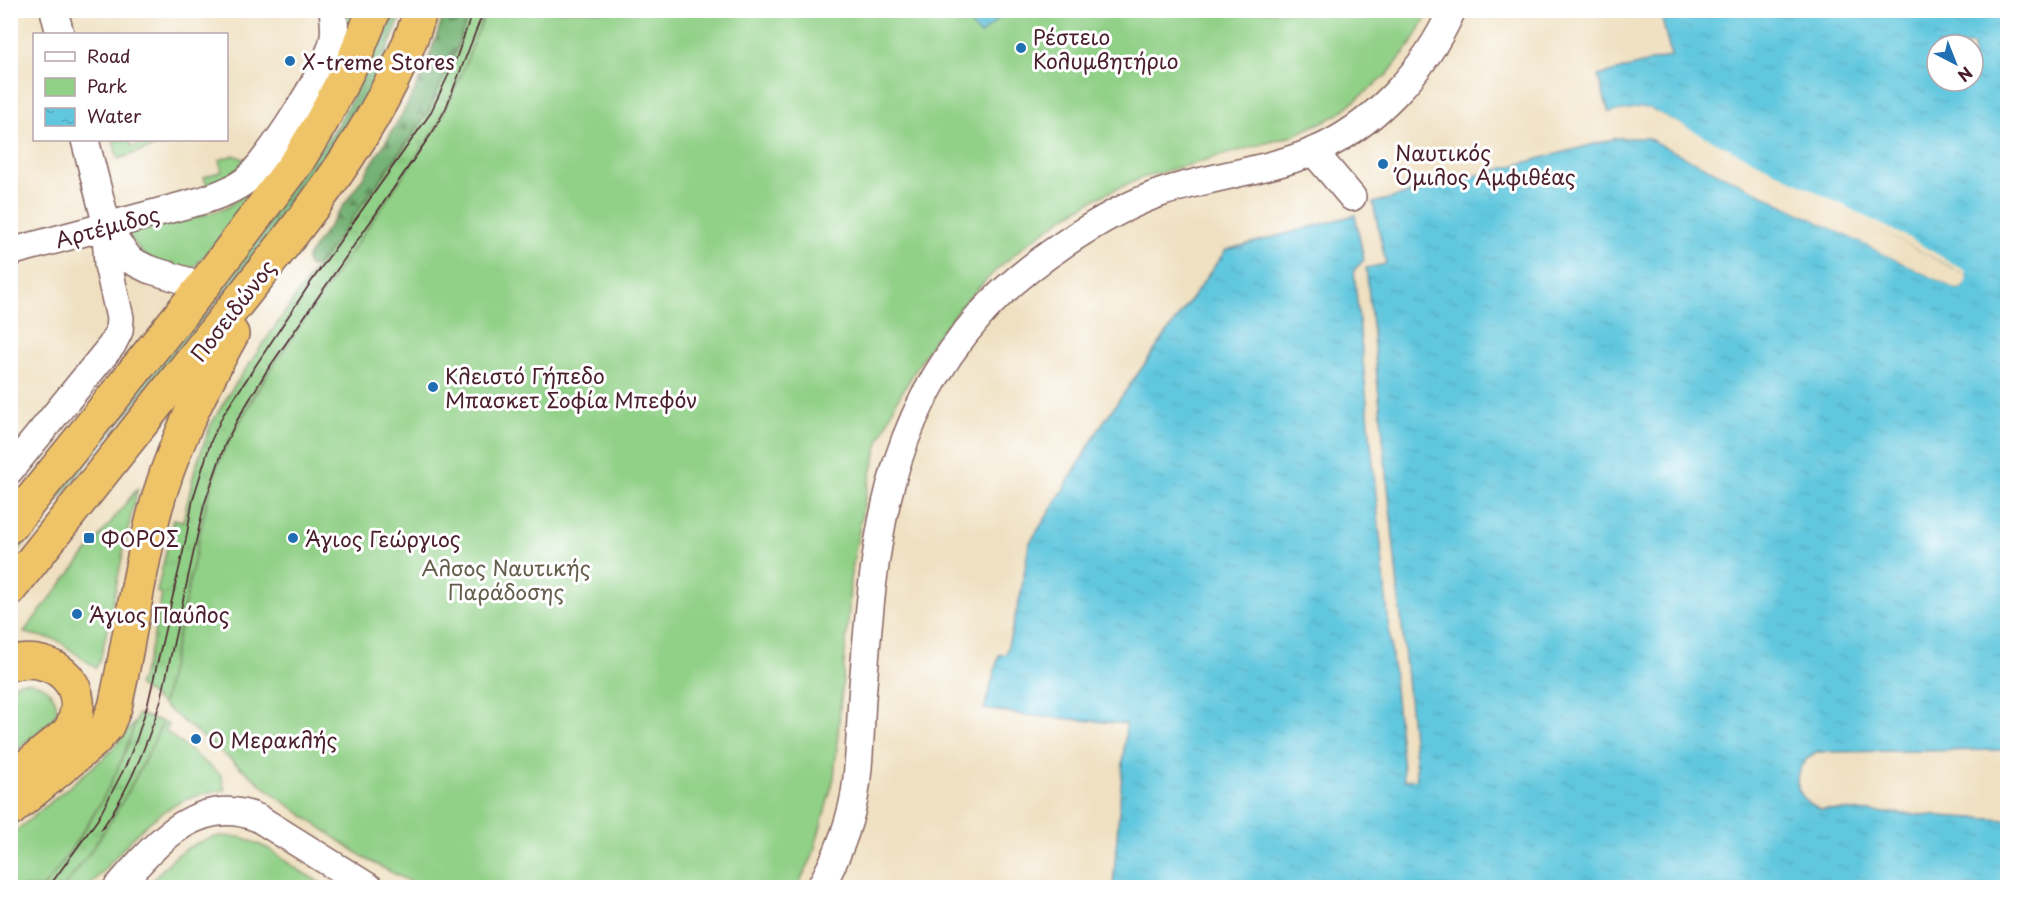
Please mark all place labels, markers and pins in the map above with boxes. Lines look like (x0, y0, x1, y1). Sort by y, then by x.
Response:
place label: Ρέστειο Κολυμβητήριο (1033, 20, 1179, 76)
marker: Ρέστειο Κολυμβητήριο (1014, 41, 1028, 55)
place label: X-treme Stores (302, 45, 455, 77)
marker: X-treme Stores (283, 54, 297, 68)
place label: Ναυτικός Όμιλος Αμφιθέας (1393, 136, 1576, 192)
marker: Ναυτικός Όμιλος Αμφιθέας (1376, 157, 1390, 171)
place label: Κλειστό Γήπεδο Μπασκετ Σοφία Μπεφόν (445, 359, 697, 415)
marker: Κλειστό Γήπεδο Μπασκετ Σοφία Μπεφόν (426, 380, 440, 394)
place label: ΦΟΡΟΣ (101, 522, 179, 554)
place label: Άγιος Γεώργιος (305, 522, 460, 554)
marker: ΦΟΡΟΣ (82, 531, 96, 545)
marker: Άγιος Γεώργιος (286, 531, 300, 545)
place label: Άγιος Παύλος (89, 598, 229, 630)
marker: Άγιος Παύλος (70, 607, 84, 621)
place label: Ο Μερακλής (208, 723, 338, 755)
marker: Ο Μερακλής (189, 732, 203, 746)

